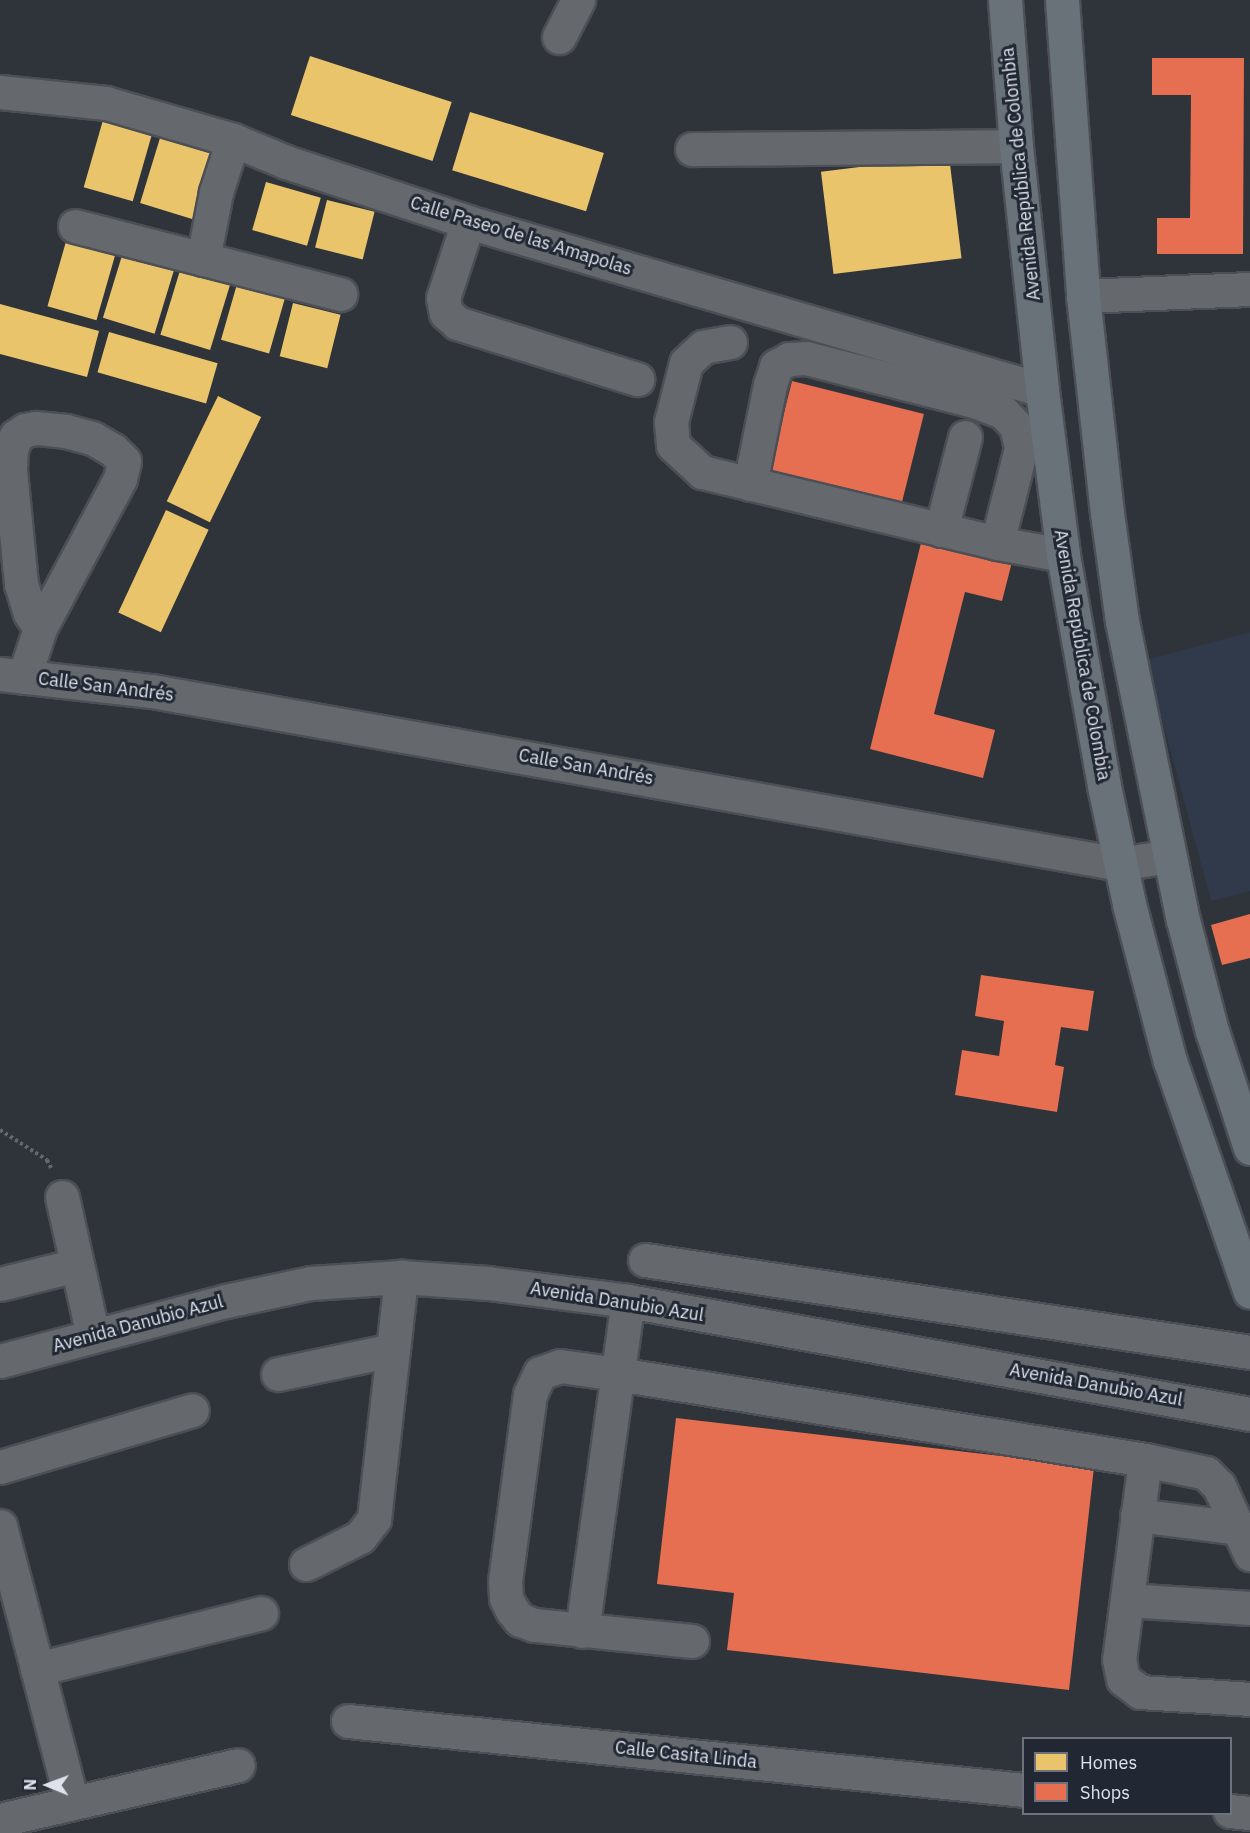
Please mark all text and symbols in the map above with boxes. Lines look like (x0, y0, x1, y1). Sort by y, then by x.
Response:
street label: Avenida República de Colombia (997, 46, 1045, 302)
street label: Calle Paseo de las Amapolas (408, 192, 634, 280)
street label: Avenida República de Colombia (1049, 528, 1115, 782)
street label: Calle San Andrés (37, 668, 175, 706)
street label: Calle San Andrés (517, 745, 655, 789)
street label: Avenida Danubio Azul (529, 1278, 705, 1326)
street label: Avenida Danubio Azul (50, 1291, 226, 1357)
street label: Avenida Danubio Azul (1008, 1359, 1184, 1411)
street label: Calle Casita Linda (614, 1737, 758, 1773)
legend (1022, 1737, 1232, 1815)
text: Homes (1080, 1751, 1137, 1774)
north arrow (18, 1755, 78, 1815)
text: N (20, 1779, 40, 1791)
text: Shops (1080, 1781, 1130, 1804)

